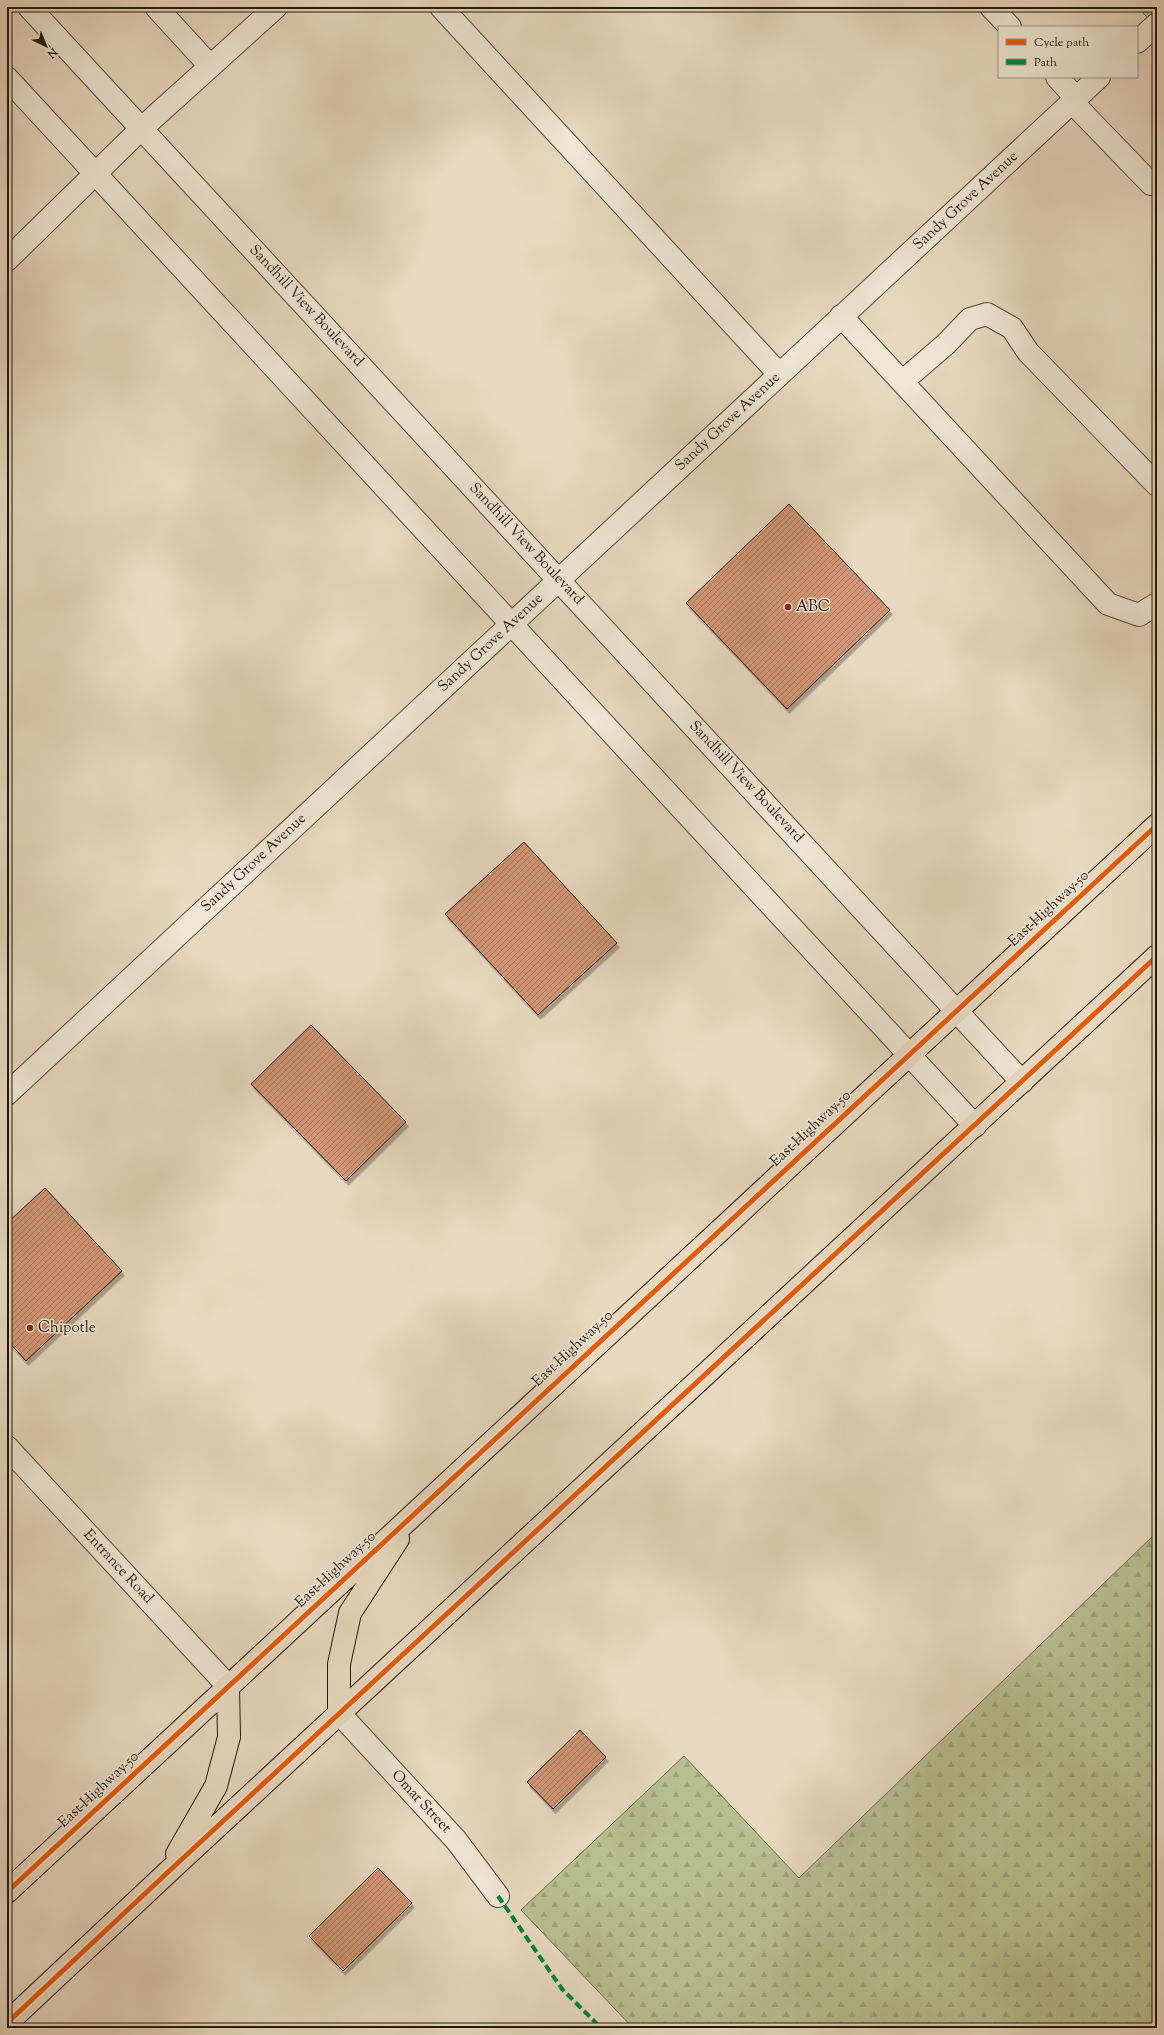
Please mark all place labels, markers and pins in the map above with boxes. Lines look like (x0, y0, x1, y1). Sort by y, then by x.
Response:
place label: ABC (796, 597, 830, 618)
marker: ABC (783, 602, 793, 612)
place label: Chipotle (38, 1318, 96, 1339)
marker: Chipotle (25, 1323, 35, 1333)

